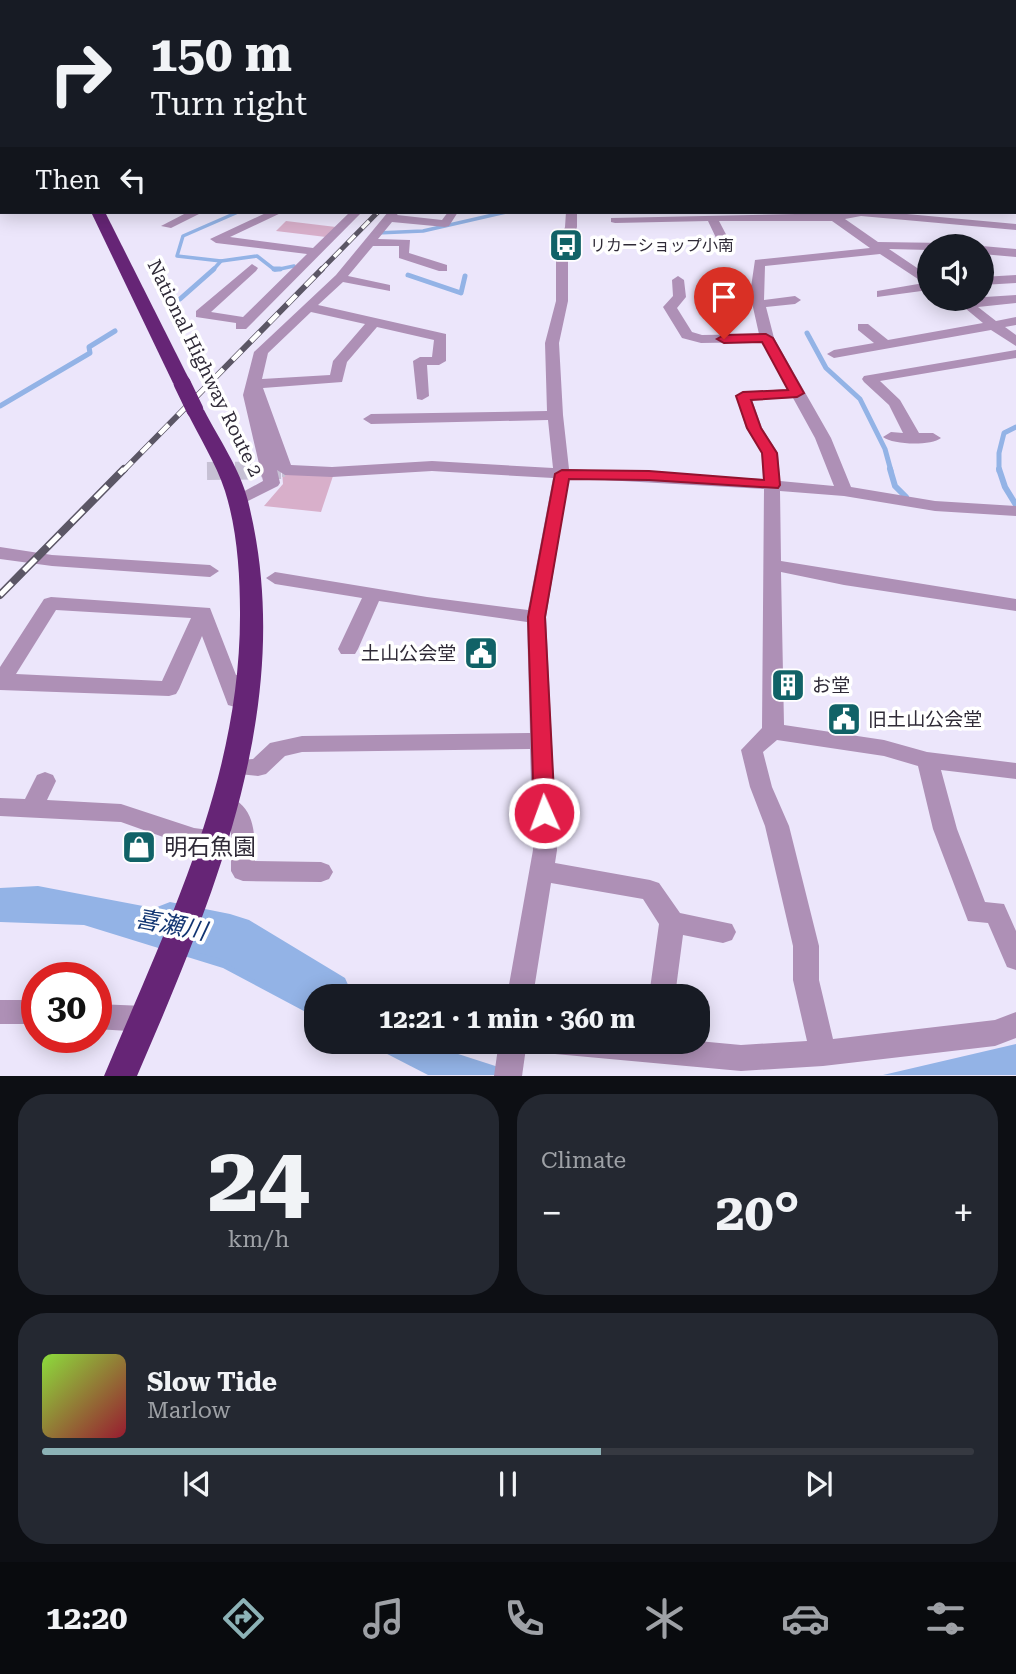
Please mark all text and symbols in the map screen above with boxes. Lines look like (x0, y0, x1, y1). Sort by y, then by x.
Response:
text: 150 m (150, 26, 292, 83)
icon: right (35, 28, 126, 119)
text: Turn right (150, 85, 307, 123)
icon: left (114, 161, 152, 199)
text: Then (35, 165, 100, 195)
bus stop icon: リカーショップ小南 (547, 226, 585, 264)
map controls (917, 234, 994, 311)
button: sound (917, 234, 994, 311)
place label: リカーショップ小南 (590, 236, 734, 255)
street label: National Highway Route 2 (142, 256, 268, 480)
pin (694, 267, 754, 339)
icon: arrive (705, 278, 743, 316)
public building icon: 土山公会堂 (462, 634, 500, 672)
place label: 土山公会堂 (361, 642, 456, 665)
building icon: お堂 (769, 666, 807, 704)
place label: お堂 (812, 674, 850, 697)
public building icon: 旧土山公会堂 (825, 700, 863, 738)
place label: 旧土山公会堂 (868, 708, 982, 731)
position arrow (507, 776, 581, 850)
shop icon: 明石魚園 (120, 828, 158, 866)
place label: 明石魚園 (164, 834, 256, 861)
water label: 喜瀬川 (133, 904, 212, 946)
speed limit sign: 30 (21, 962, 112, 1053)
text: 12:21 · 1 min · 360 m (379, 1004, 635, 1034)
text: 24 (208, 1127, 309, 1233)
text: Climate (541, 1147, 626, 1174)
text: 20° (715, 1182, 800, 1243)
text: − (541, 1191, 562, 1235)
text: + (953, 1191, 974, 1235)
text: km/h (228, 1226, 289, 1253)
text: Slow Tide (147, 1367, 277, 1397)
text: Marlow (147, 1397, 230, 1424)
icon: previous (178, 1465, 216, 1503)
icon: pause (489, 1465, 527, 1503)
icon: next (800, 1465, 838, 1503)
icon: directions (219, 1594, 268, 1643)
icon: music (359, 1594, 408, 1643)
icon: phone (500, 1594, 549, 1643)
icon: climate (640, 1594, 689, 1643)
icon: car (781, 1594, 830, 1643)
icon: filters (921, 1594, 970, 1643)
text: 12:20 (46, 1599, 127, 1637)

